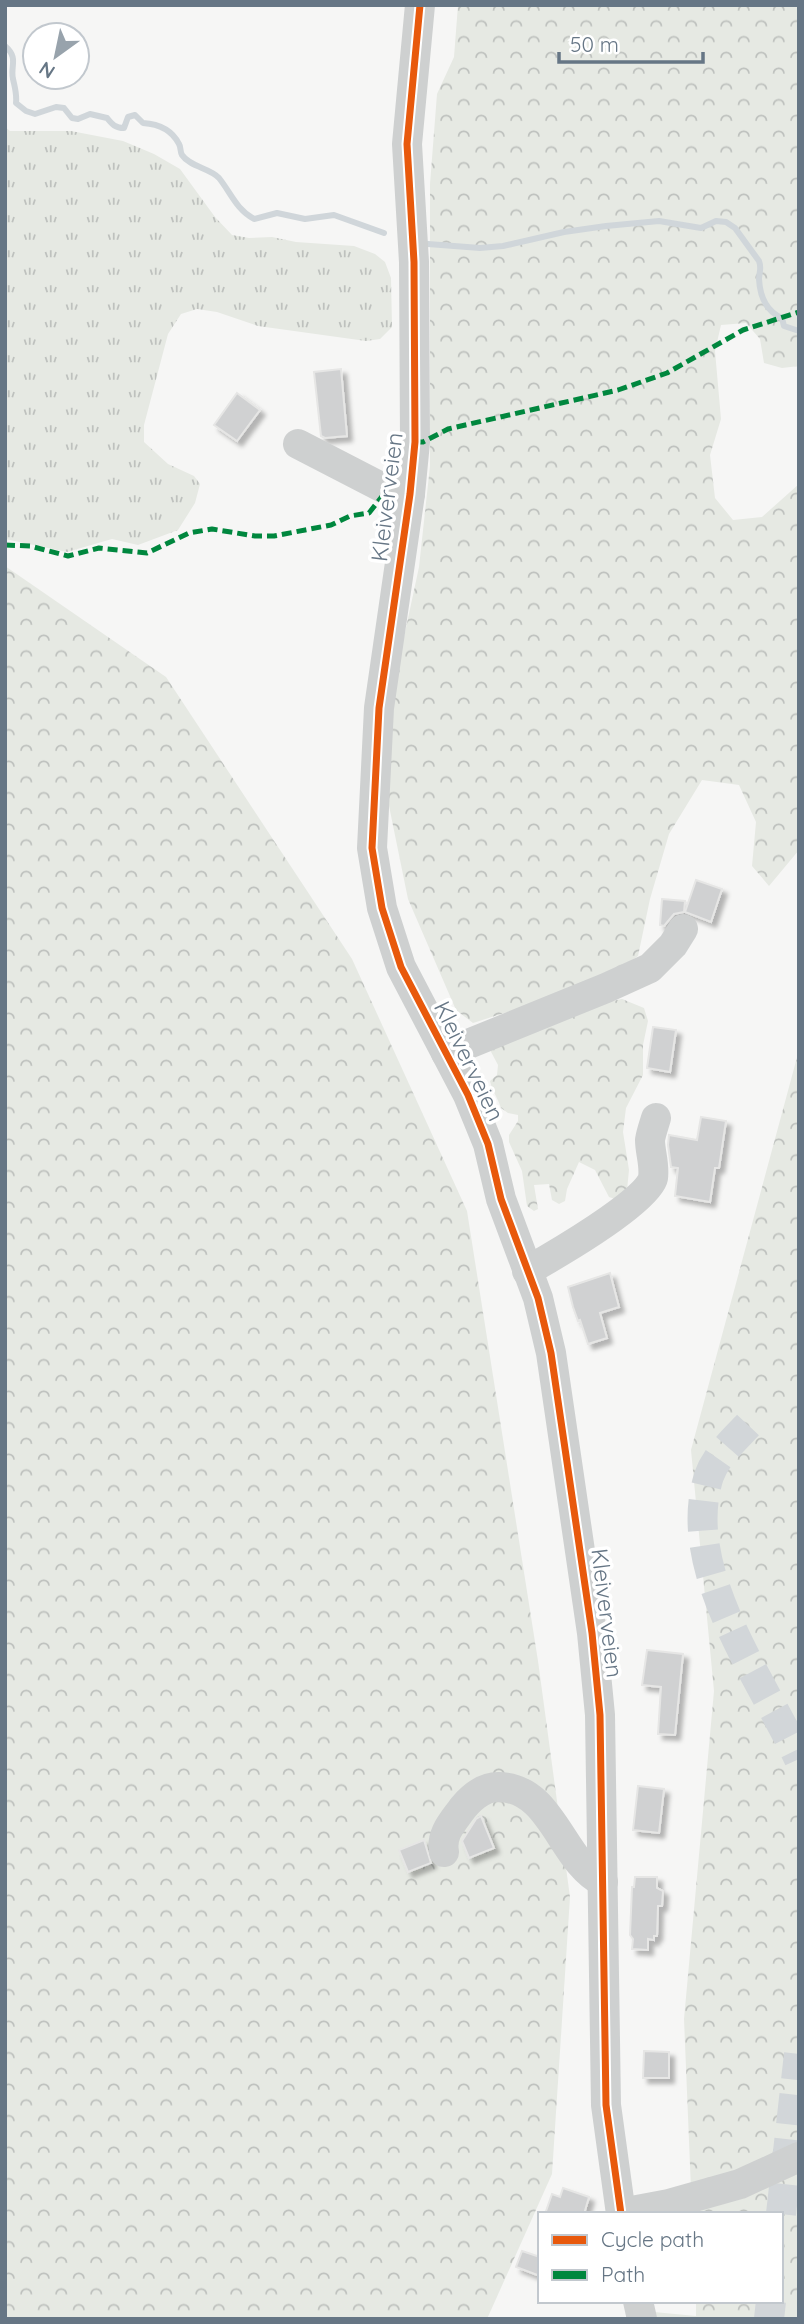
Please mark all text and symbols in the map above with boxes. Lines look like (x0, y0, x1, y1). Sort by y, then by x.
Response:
north arrow (21, 21, 91, 91)
scale bar (559, 21, 702, 65)
text: 50 m (570, 31, 619, 57)
text: N (34, 56, 59, 84)
street label: Kleiverveien (364, 431, 409, 563)
street label: Kleiverveien (428, 996, 511, 1125)
street label: Kleiverveien (585, 1547, 630, 1679)
legend (538, 2212, 783, 2303)
text: Cycle path (601, 2226, 704, 2252)
text: Path (601, 2261, 645, 2287)

